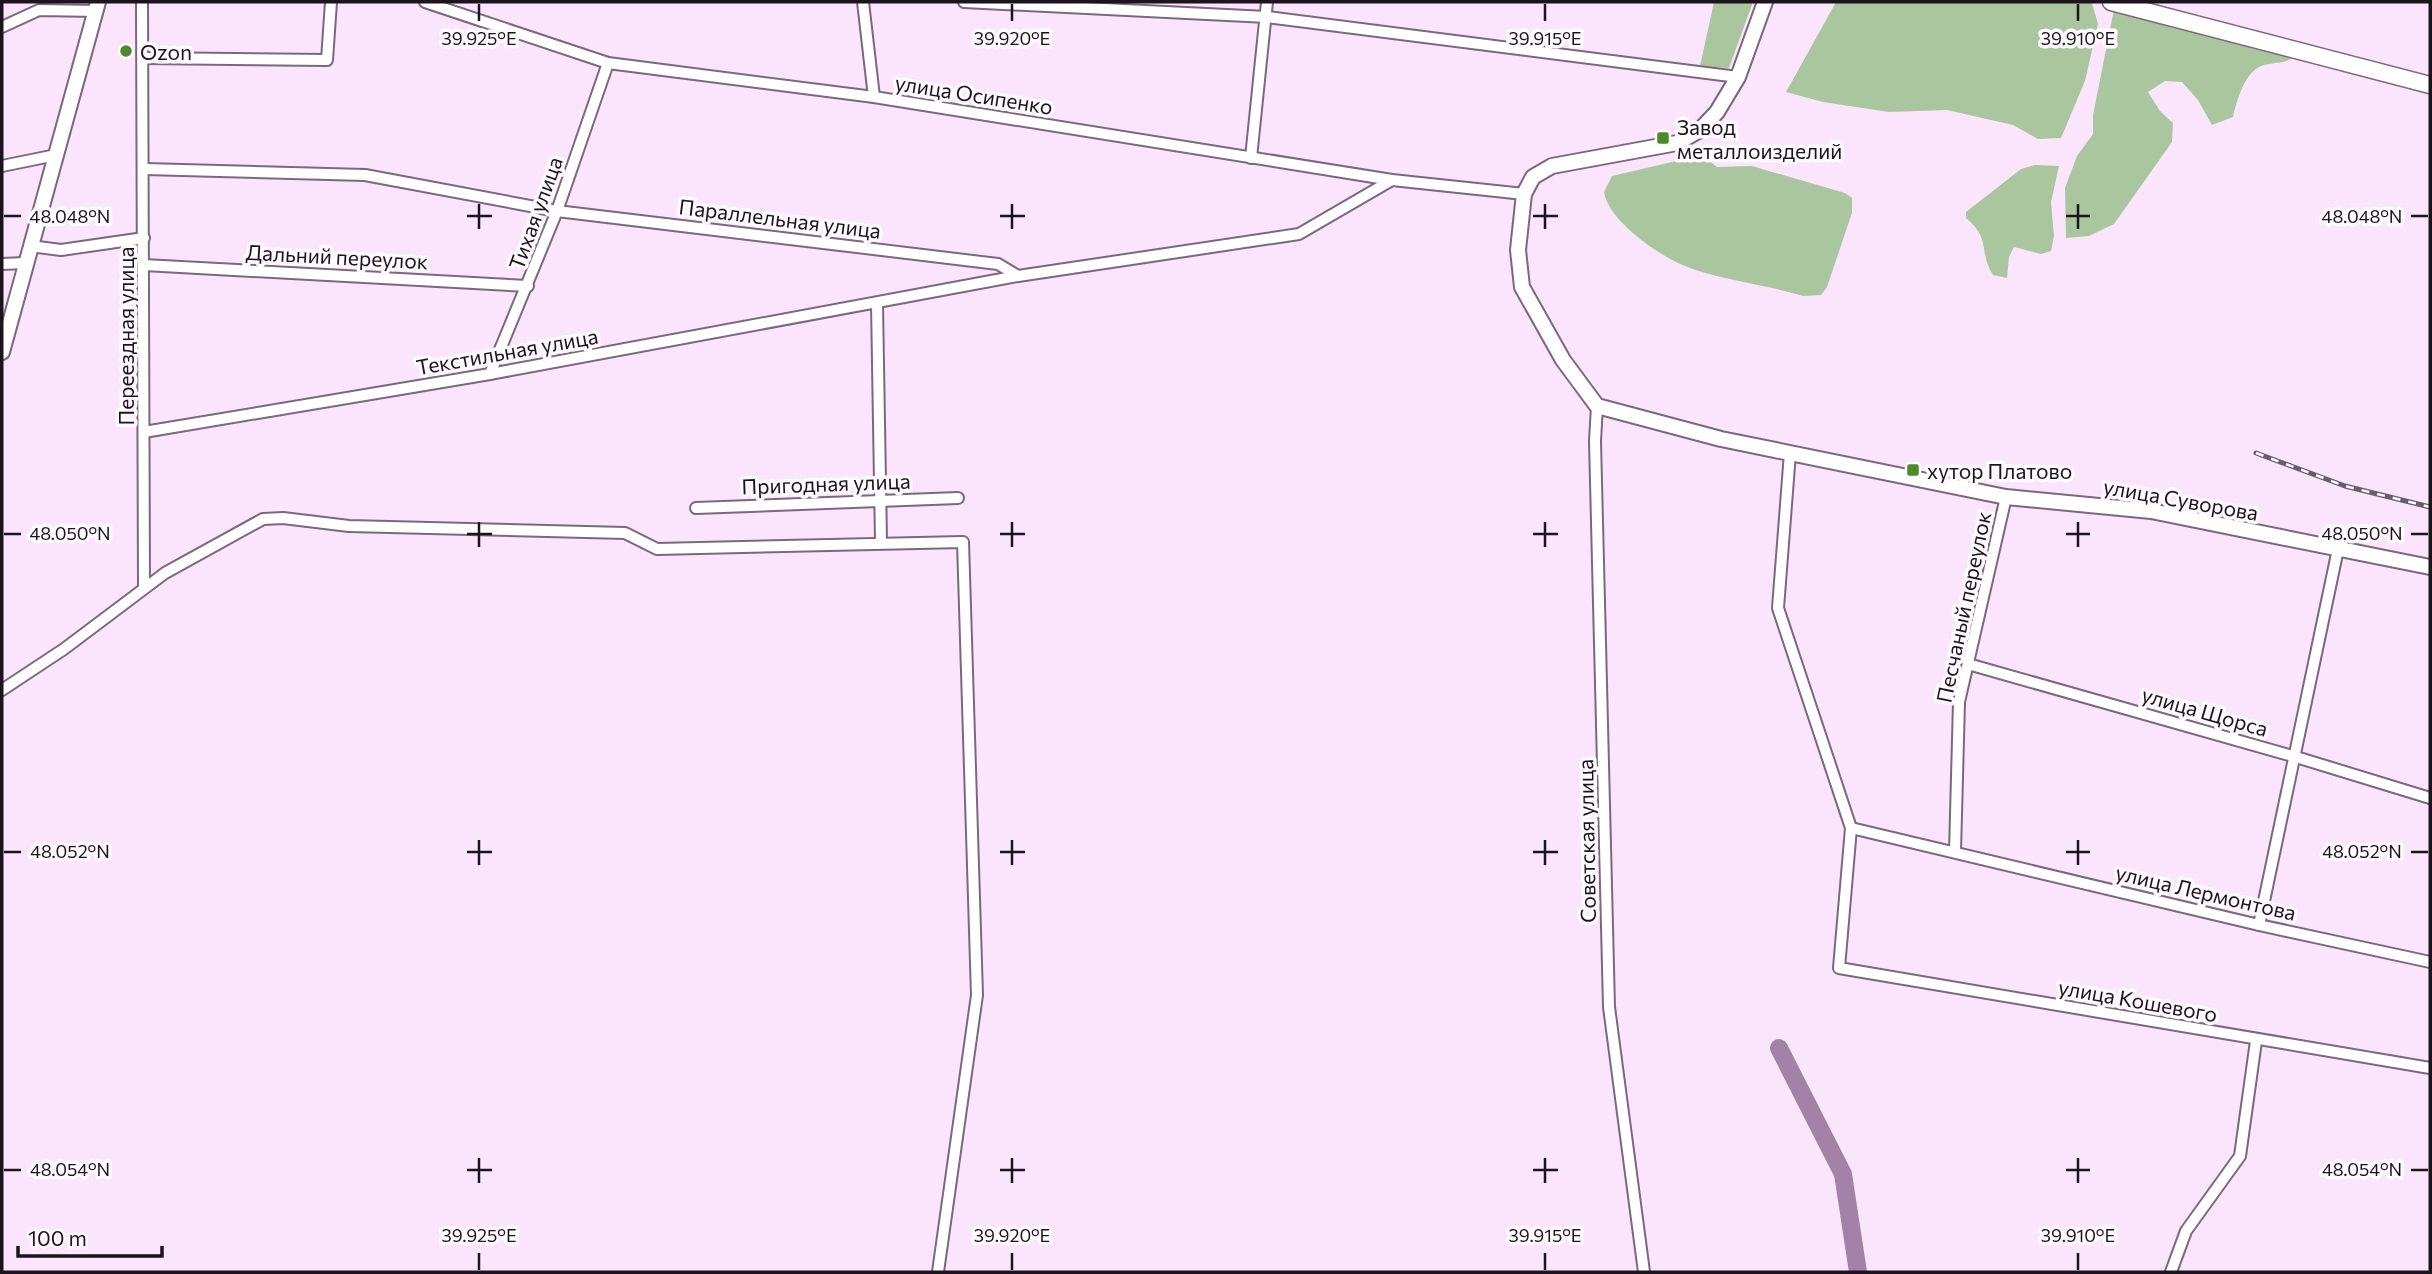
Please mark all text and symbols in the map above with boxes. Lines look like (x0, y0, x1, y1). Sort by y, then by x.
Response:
text: 39.925°E (441, 27, 517, 49)
text: 39.920°E (974, 27, 1050, 49)
text: 39.915°E (1509, 27, 1581, 49)
text: 39.910°E (2041, 27, 2115, 49)
place label: Ozon (140, 39, 192, 64)
marker: Ozon (118, 43, 134, 59)
street label: улица Осипенко (893, 69, 1055, 119)
place label: Завод металлоизделий (1677, 114, 1842, 163)
marker: Завод металлоизделий (1655, 130, 1671, 146)
street label: Тихая улица (503, 153, 567, 273)
street label: Параллельная улица (678, 193, 882, 243)
text: 48.048°N (30, 205, 110, 227)
text: 48.048°N (2322, 205, 2402, 227)
street label: Дальний переулок (245, 239, 429, 273)
street label: Переездная улица (113, 247, 138, 425)
street label: Текстильная улица (414, 323, 600, 379)
place label: хутор Платово (1927, 458, 2072, 483)
marker: хутор Платово (1905, 462, 1921, 478)
street label: Пригодная улица (741, 468, 911, 498)
street label: улица Суворова (2102, 473, 2260, 525)
street label: Песчаный переулок (1931, 509, 1995, 705)
text: 48.050°N (29, 522, 111, 544)
text: 48.050°N (2321, 522, 2403, 544)
street label: улица Щорса (2139, 681, 2271, 741)
street label: Советская улица (1572, 759, 1600, 923)
text: 48.052°N (30, 840, 110, 862)
text: 48.052°N (2322, 840, 2402, 862)
street label: улица Лермонтова (2113, 859, 2299, 925)
street label: улица Кошевого (2056, 974, 2220, 1026)
text: 48.054°N (30, 1158, 110, 1180)
text: 48.054°N (2322, 1158, 2402, 1180)
scale bar (18, 1214, 161, 1258)
text: 39.925°E (441, 1224, 517, 1246)
text: 39.920°E (974, 1224, 1050, 1246)
text: 39.915°E (1509, 1224, 1581, 1246)
text: 39.910°E (2041, 1224, 2115, 1246)
text: 100 m (28, 1225, 87, 1250)

